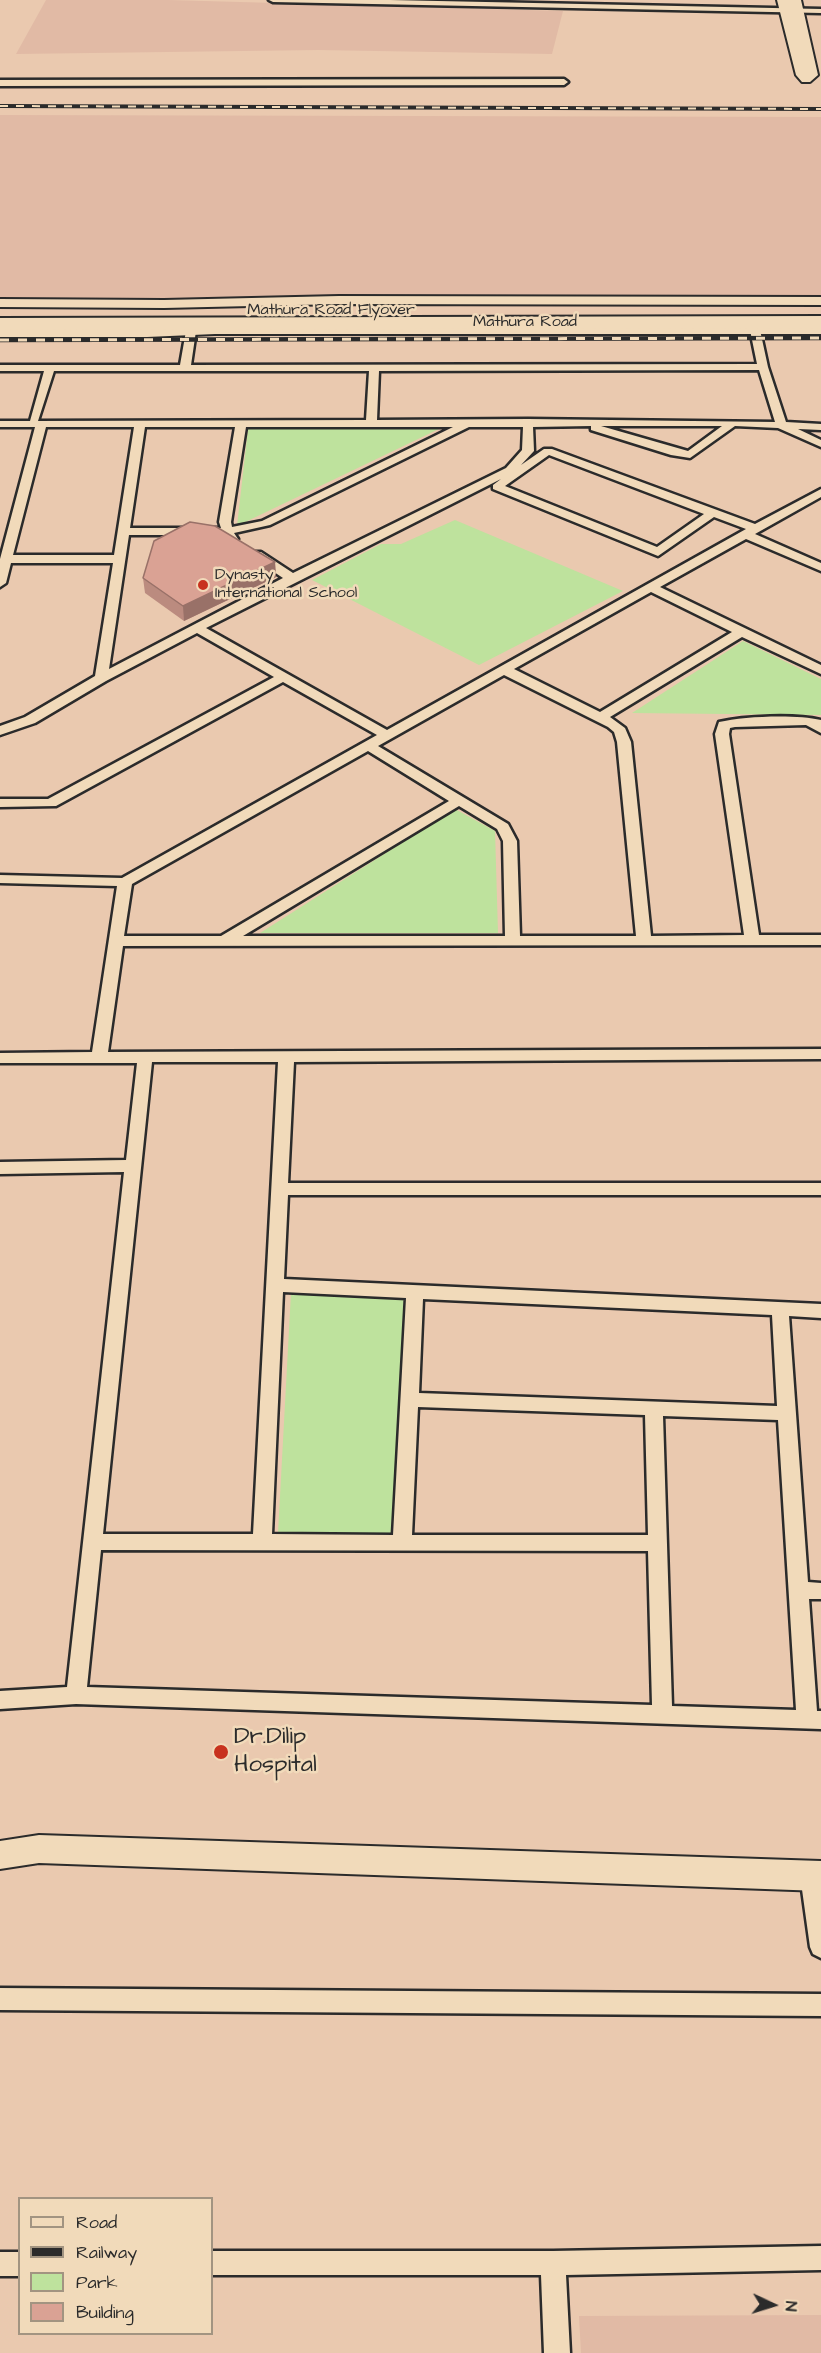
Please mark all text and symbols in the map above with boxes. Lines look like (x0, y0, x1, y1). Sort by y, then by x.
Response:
street label: Mathura Road Flyover (247, 301, 415, 321)
street label: Mathura Road (473, 313, 577, 333)
place label: Dynasty International School (215, 566, 357, 604)
marker: Dynasty International School (196, 578, 210, 592)
place label: Dr.Dilip Hospital (234, 1724, 317, 1780)
marker: Dr.Dilip Hospital (212, 1743, 230, 1761)
legend (18, 2197, 213, 2335)
text: Road (76, 2210, 117, 2235)
text: Railway (76, 2240, 137, 2265)
text: Park (76, 2270, 118, 2295)
north arrow (743, 2275, 803, 2335)
text: Building (76, 2300, 134, 2325)
text: N (780, 2300, 802, 2312)

